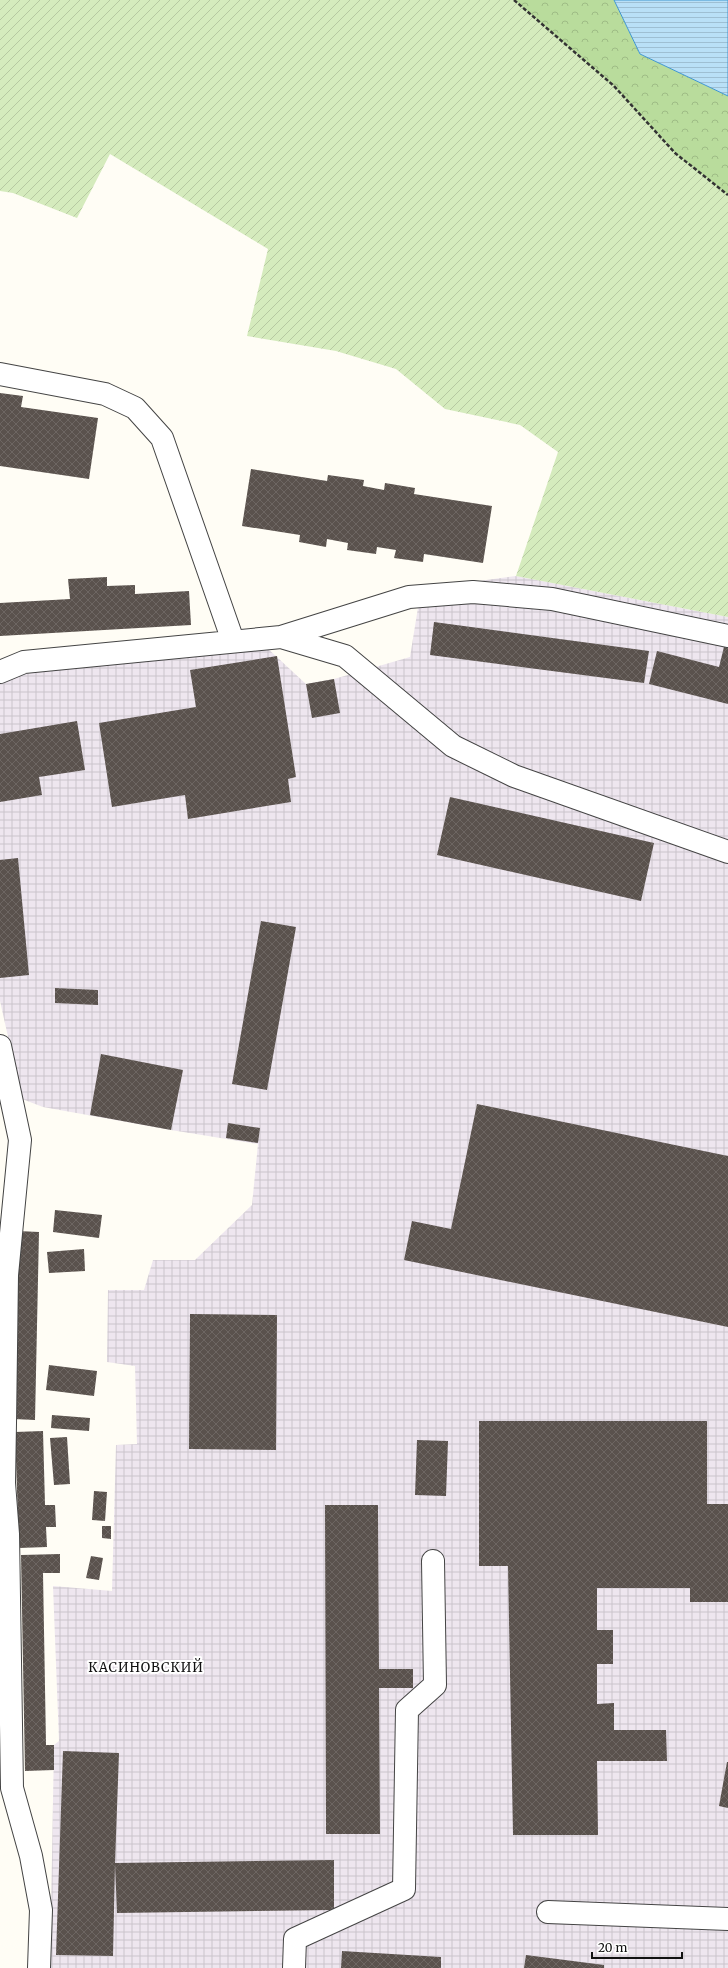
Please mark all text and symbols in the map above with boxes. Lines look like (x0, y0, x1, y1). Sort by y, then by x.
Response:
district label: КАСИНОВСКИЙ (88, 1658, 204, 1676)
scale bar (592, 1934, 682, 1960)
text: 20 m (598, 1940, 627, 1955)

